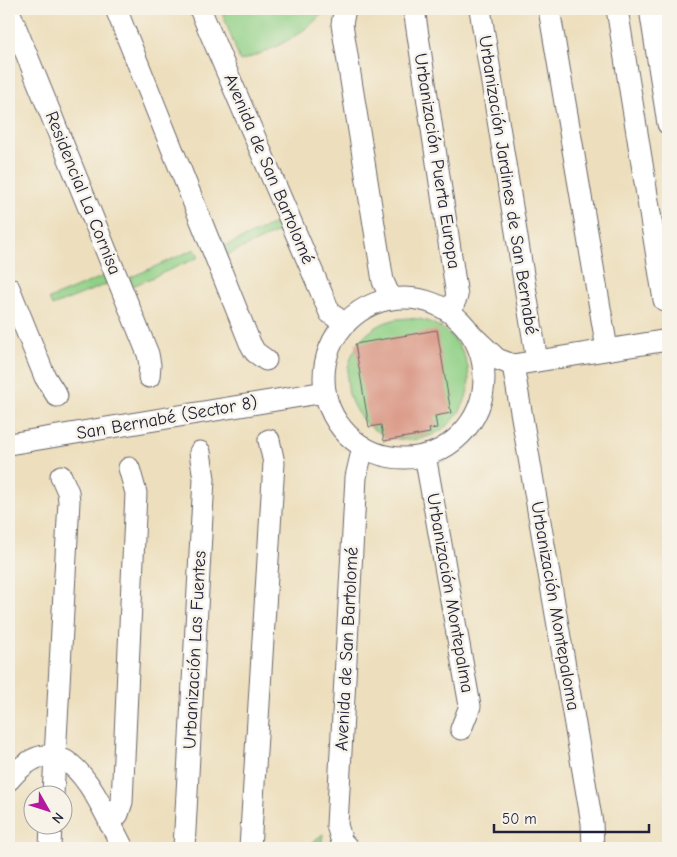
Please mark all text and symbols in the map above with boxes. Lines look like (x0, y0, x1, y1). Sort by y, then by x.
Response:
street label: Urbanización Jardines de San Bernabé (474, 34, 542, 336)
street label: Urbanización Puerta Europa (410, 52, 464, 270)
street label: Avenida de San Bartolomé (219, 71, 319, 267)
street label: Residencial La Cornisa (41, 108, 125, 278)
street label: San Bernabé (Sector 8) (75, 392, 259, 444)
street label: Urbanización Montepalma (422, 491, 478, 695)
street label: Urbanización Montepaloma (526, 500, 584, 712)
street label: Avenida de San Bartolomé (331, 546, 363, 752)
street label: Urbanización Las Fuentes (179, 550, 211, 750)
north arrow (22, 784, 72, 834)
scale bar (494, 802, 650, 834)
text: N (48, 809, 67, 827)
text: 50 m (502, 810, 537, 828)

